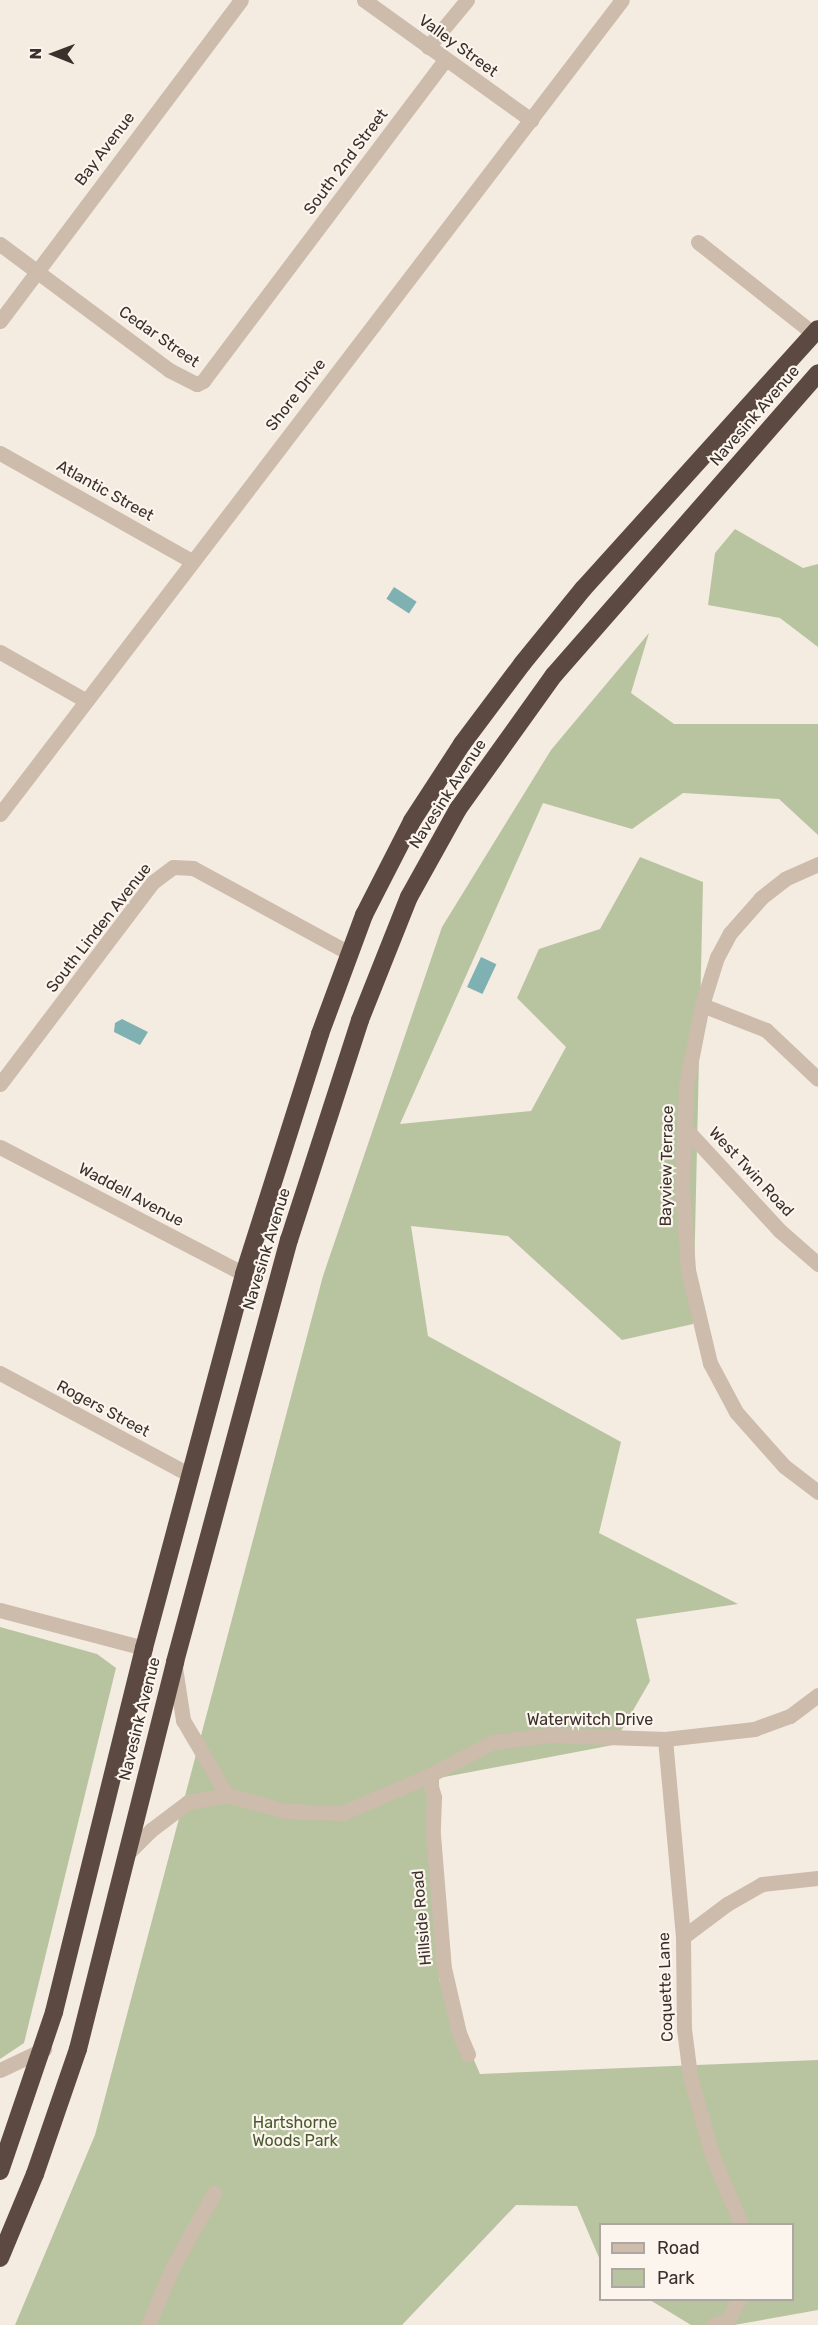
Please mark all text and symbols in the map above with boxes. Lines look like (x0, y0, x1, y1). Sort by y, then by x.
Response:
street label: Valley Street (414, 11, 502, 81)
north arrow (24, 24, 84, 84)
text: N (26, 48, 45, 60)
street label: South 2nd Street (300, 105, 392, 219)
street label: Bay Avenue (71, 108, 139, 190)
street label: Cedar Street (115, 302, 203, 372)
street label: Shore Drive (262, 355, 330, 435)
street label: Navesink Avenue (706, 362, 804, 470)
street label: Atlantic Street (53, 456, 157, 526)
street label: Navesink Avenue (405, 735, 491, 853)
street label: South Linden Avenue (42, 859, 156, 997)
street label: Bayview Terrace (656, 1105, 678, 1227)
street label: West Twin Road (704, 1123, 798, 1221)
street label: Waddell Avenue (75, 1159, 187, 1231)
street label: Navesink Avenue (239, 1185, 295, 1313)
street label: Rogers Street (53, 1376, 153, 1442)
street label: Navesink Avenue (115, 1655, 165, 1783)
street label: Waterwitch Drive (527, 1710, 653, 1730)
street label: Hillside Road (408, 1870, 436, 1966)
street label: Coquette Lane (654, 1932, 678, 2042)
park label: Hartshorne Woods Park (252, 2113, 338, 2151)
legend (599, 2223, 794, 2301)
text: Road (657, 2237, 700, 2259)
text: Park (657, 2267, 694, 2289)

